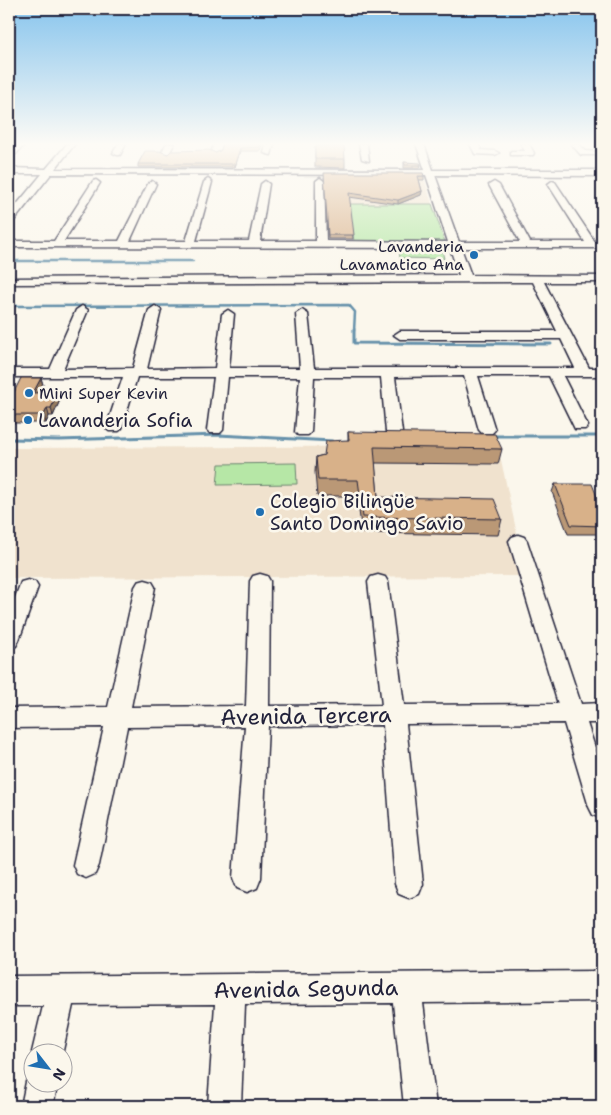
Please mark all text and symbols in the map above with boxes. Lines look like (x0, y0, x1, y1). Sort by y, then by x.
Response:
place label: Lavanderia Lavamatico Ana (339, 236, 464, 275)
marker: Lavanderia Lavamatico Ana (468, 249, 480, 261)
place label: Mini Super Kevin (39, 383, 168, 404)
marker: Mini Super Kevin (23, 387, 35, 399)
place label: Lavanderia Sofia (38, 408, 193, 433)
marker: Lavanderia Sofia (22, 414, 34, 426)
place label: Colegio Bilingüe Santo Domingo Savio (270, 489, 464, 536)
marker: Colegio Bilingüe Santo Domingo Savio (254, 506, 266, 518)
street label: Avenida Tercera (220, 700, 392, 732)
street label: Avenida Segunda (213, 973, 399, 1005)
north arrow (22, 1042, 72, 1092)
text: N (49, 1065, 70, 1084)

